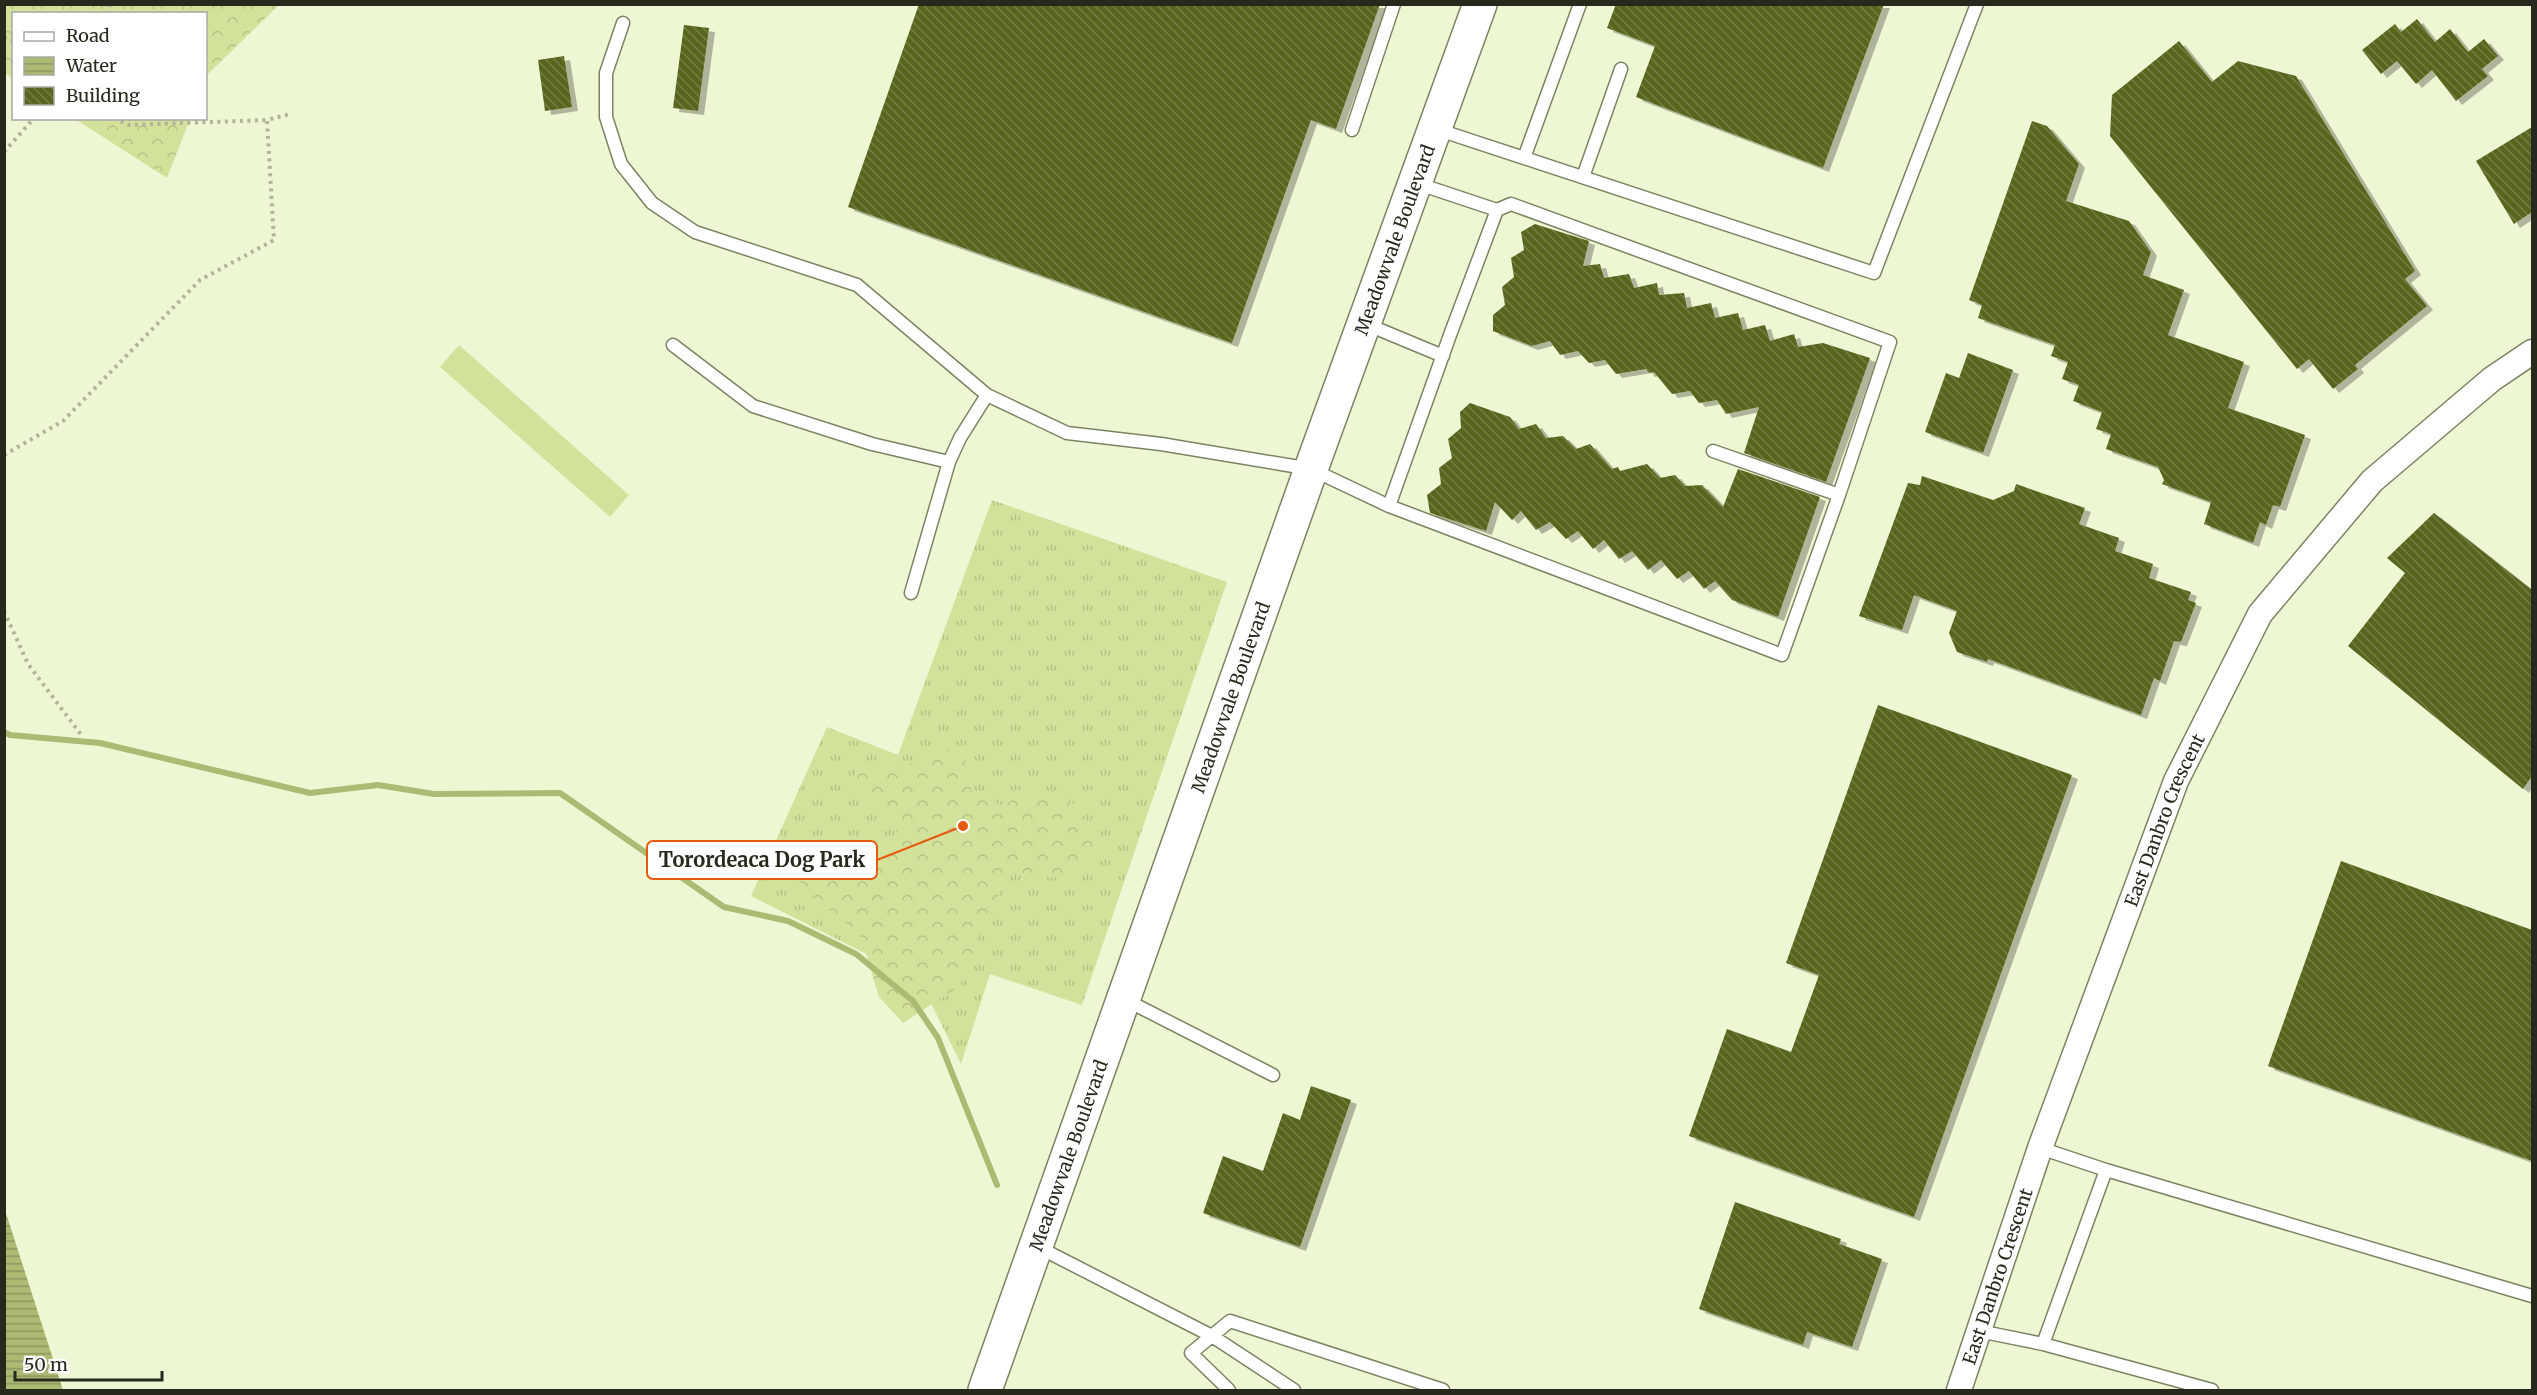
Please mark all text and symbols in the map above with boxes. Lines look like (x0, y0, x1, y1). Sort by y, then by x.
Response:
legend (12, 12, 207, 120)
text: Road (66, 24, 110, 47)
text: Water (65, 54, 117, 77)
text: Building (66, 84, 140, 107)
street label: Meadowvale Boulevard (1349, 141, 1440, 338)
street label: Meadowvale Boulevard (1186, 598, 1275, 796)
street label: East Danbro Crescent (2119, 730, 2210, 910)
callout: Torordeaca Dog Park (647, 841, 877, 879)
text: Torordeaca Dog Park (659, 847, 865, 872)
street label: Meadowvale Boulevard (1024, 1057, 1113, 1254)
street label: East Danbro Crescent (1957, 1185, 2037, 1367)
scale bar (15, 1344, 162, 1382)
text: 50 m (24, 1353, 68, 1376)

